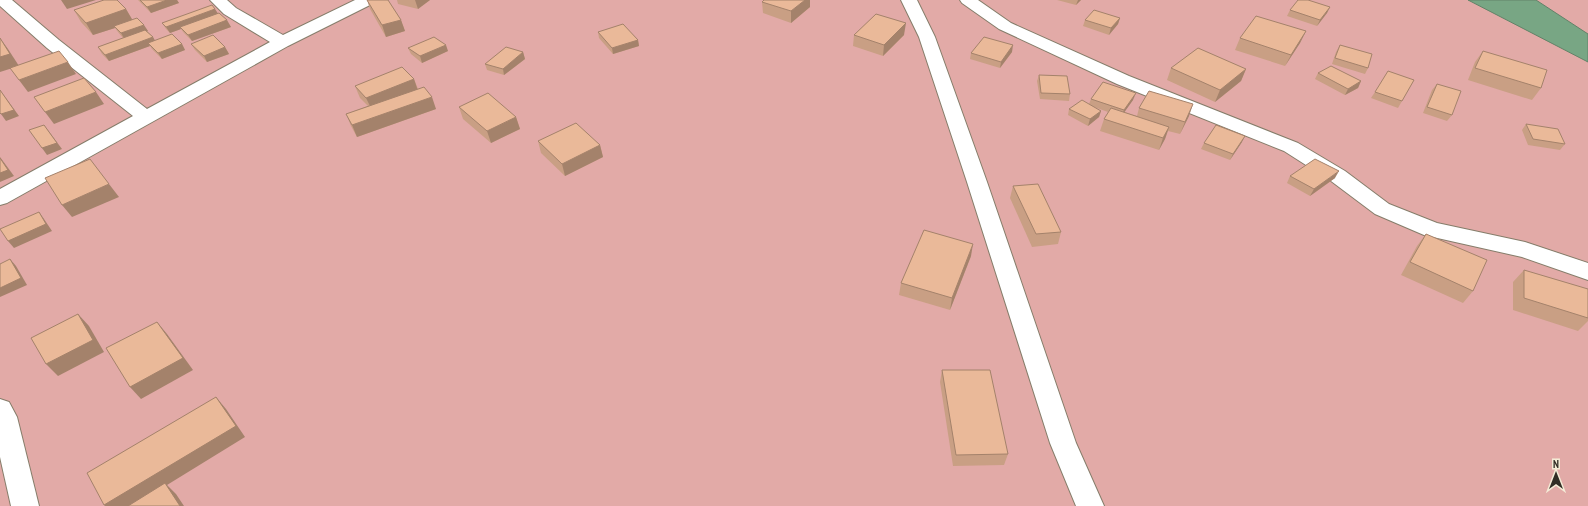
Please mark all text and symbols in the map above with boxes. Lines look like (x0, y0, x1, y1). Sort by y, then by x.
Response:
north arrow (1536, 454, 1576, 494)
text: N (1553, 457, 1559, 471)

